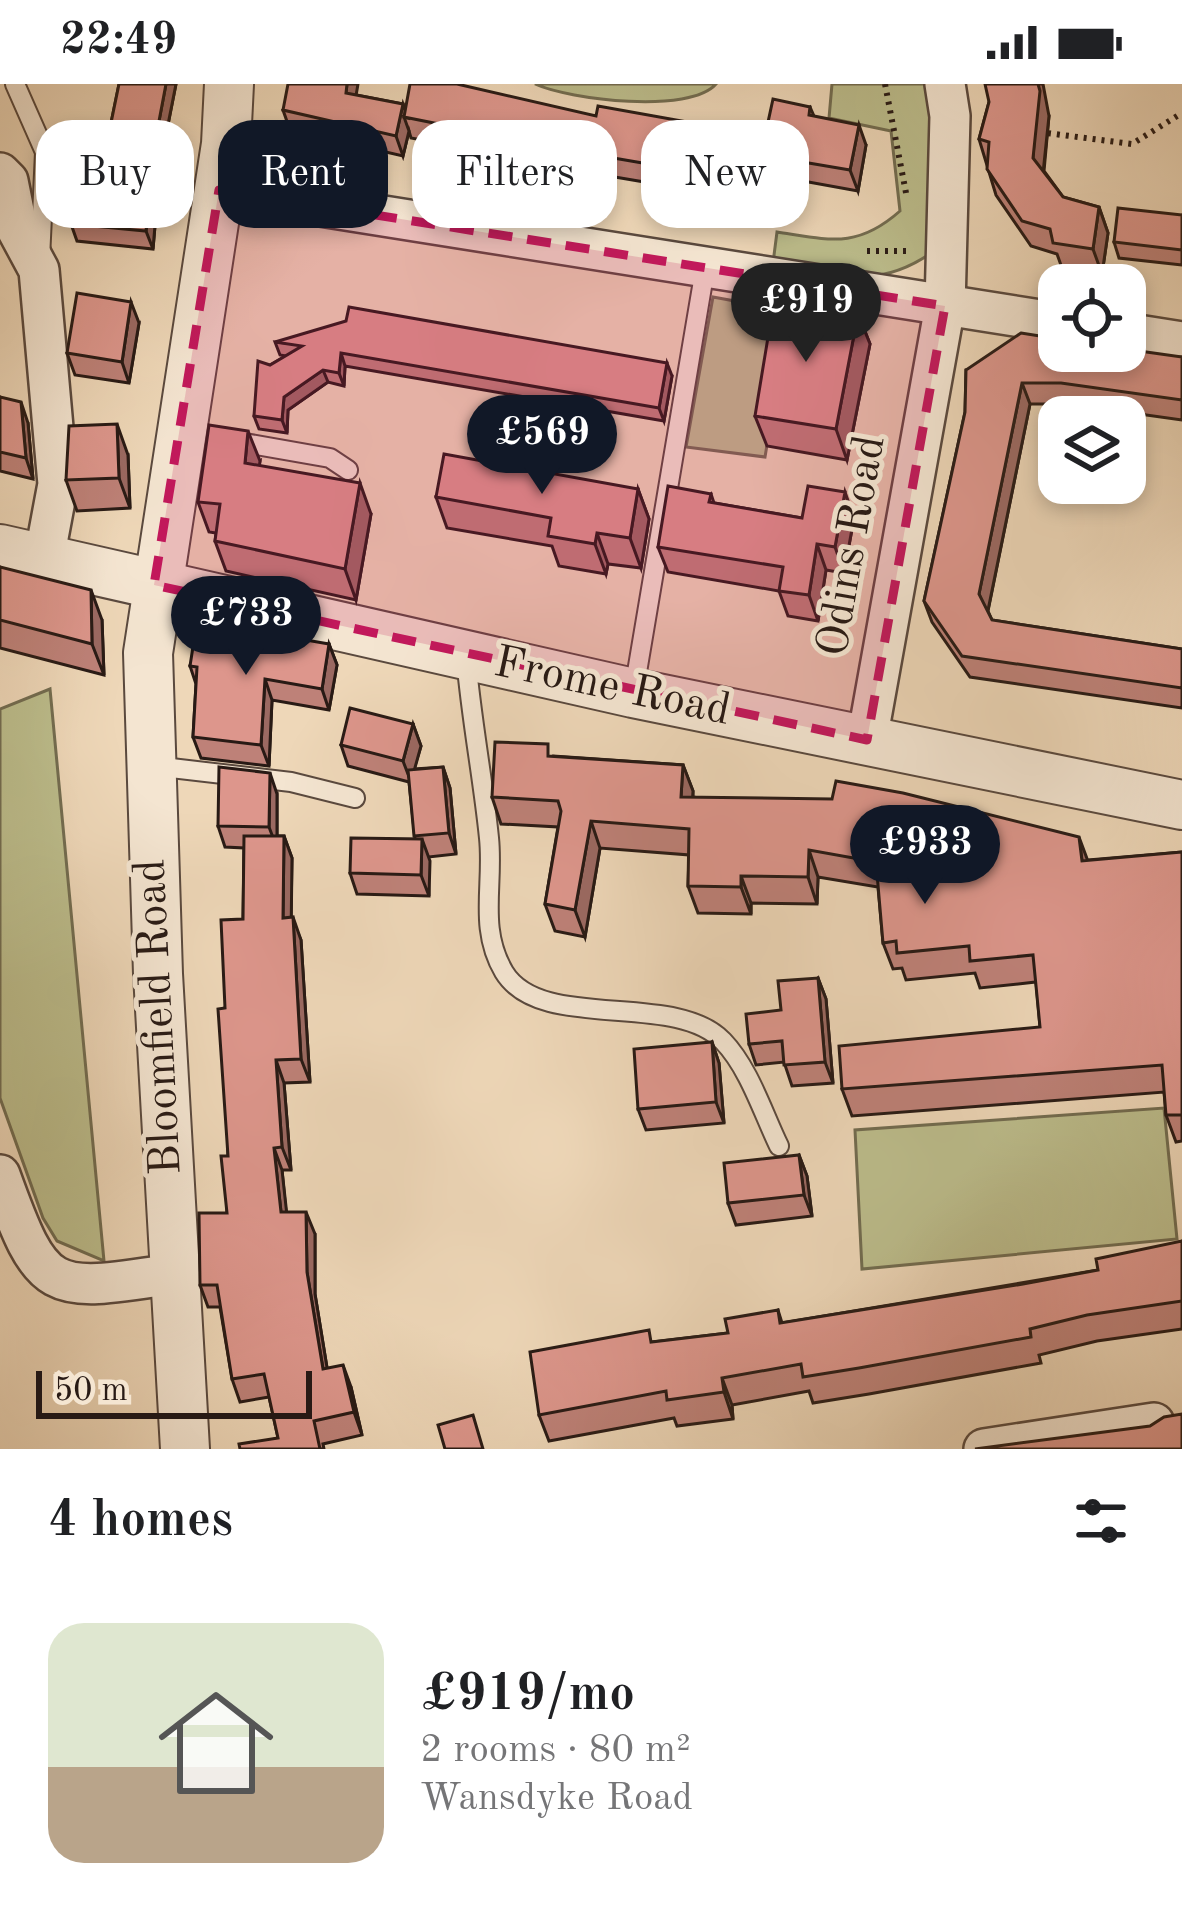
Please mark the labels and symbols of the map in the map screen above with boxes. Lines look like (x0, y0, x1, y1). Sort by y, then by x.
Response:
pin: £919 (735, 263, 877, 365)
pin: £569 (471, 395, 613, 497)
street label: Odins Road (811, 432, 895, 660)
pin: £733 (175, 576, 317, 678)
street label: Frome Road (490, 641, 734, 735)
pin: £933 (854, 805, 996, 907)
street label: Bloomfield Road (129, 858, 191, 1176)
scale bar (36, 1365, 312, 1418)

